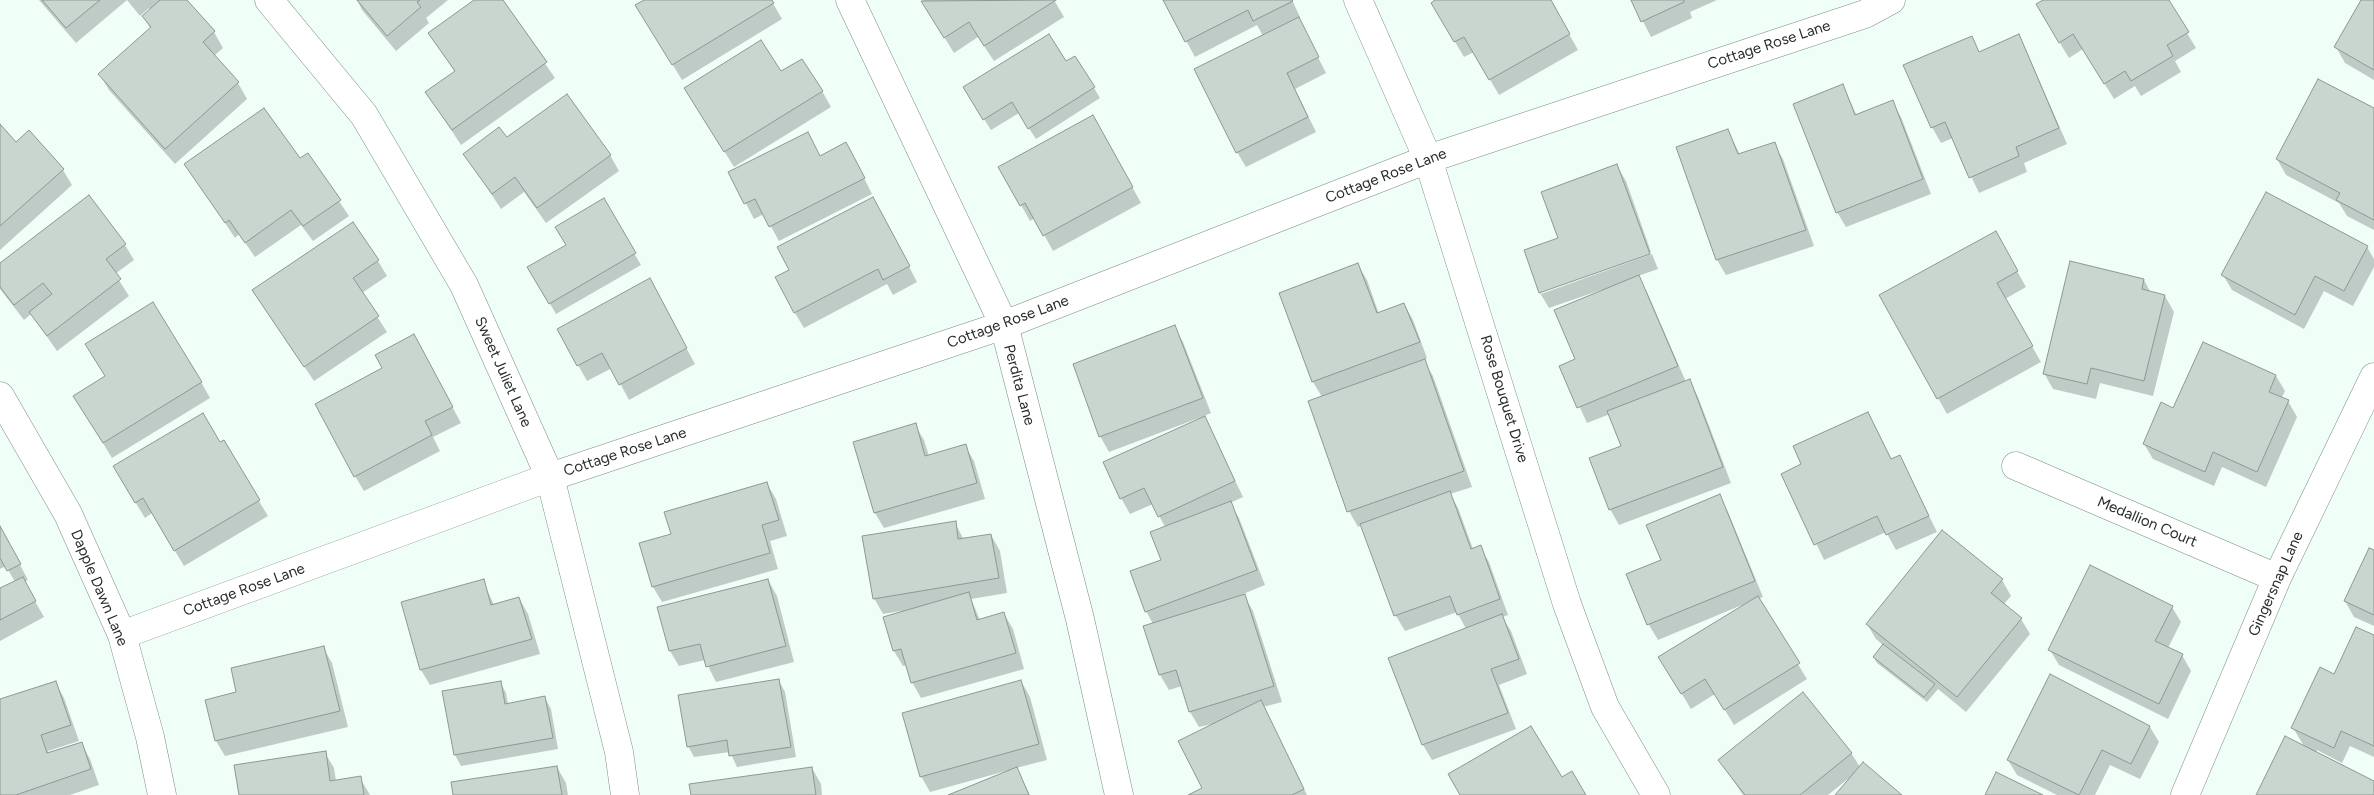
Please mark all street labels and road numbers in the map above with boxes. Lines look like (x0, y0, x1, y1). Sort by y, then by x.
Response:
street label: Cottage Rose Lane (1705, 17, 1833, 73)
street label: Cottage Rose Lane (1323, 145, 1449, 207)
street label: Cottage Rose Lane (945, 292, 1071, 352)
street label: Sweet Juliet Lane (471, 314, 535, 430)
street label: Rose Bouquet Drive (1476, 333, 1532, 465)
street label: Perdita Lane (1000, 343, 1038, 427)
street label: Cottage Rose Lane (561, 424, 689, 480)
street label: Medallion Court (2094, 493, 2200, 551)
street label: Dapple Dawn Lane (66, 527, 132, 649)
street label: Gingersnap Lane (2245, 529, 2307, 639)
street label: Cottage Rose Lane (181, 560, 307, 620)

